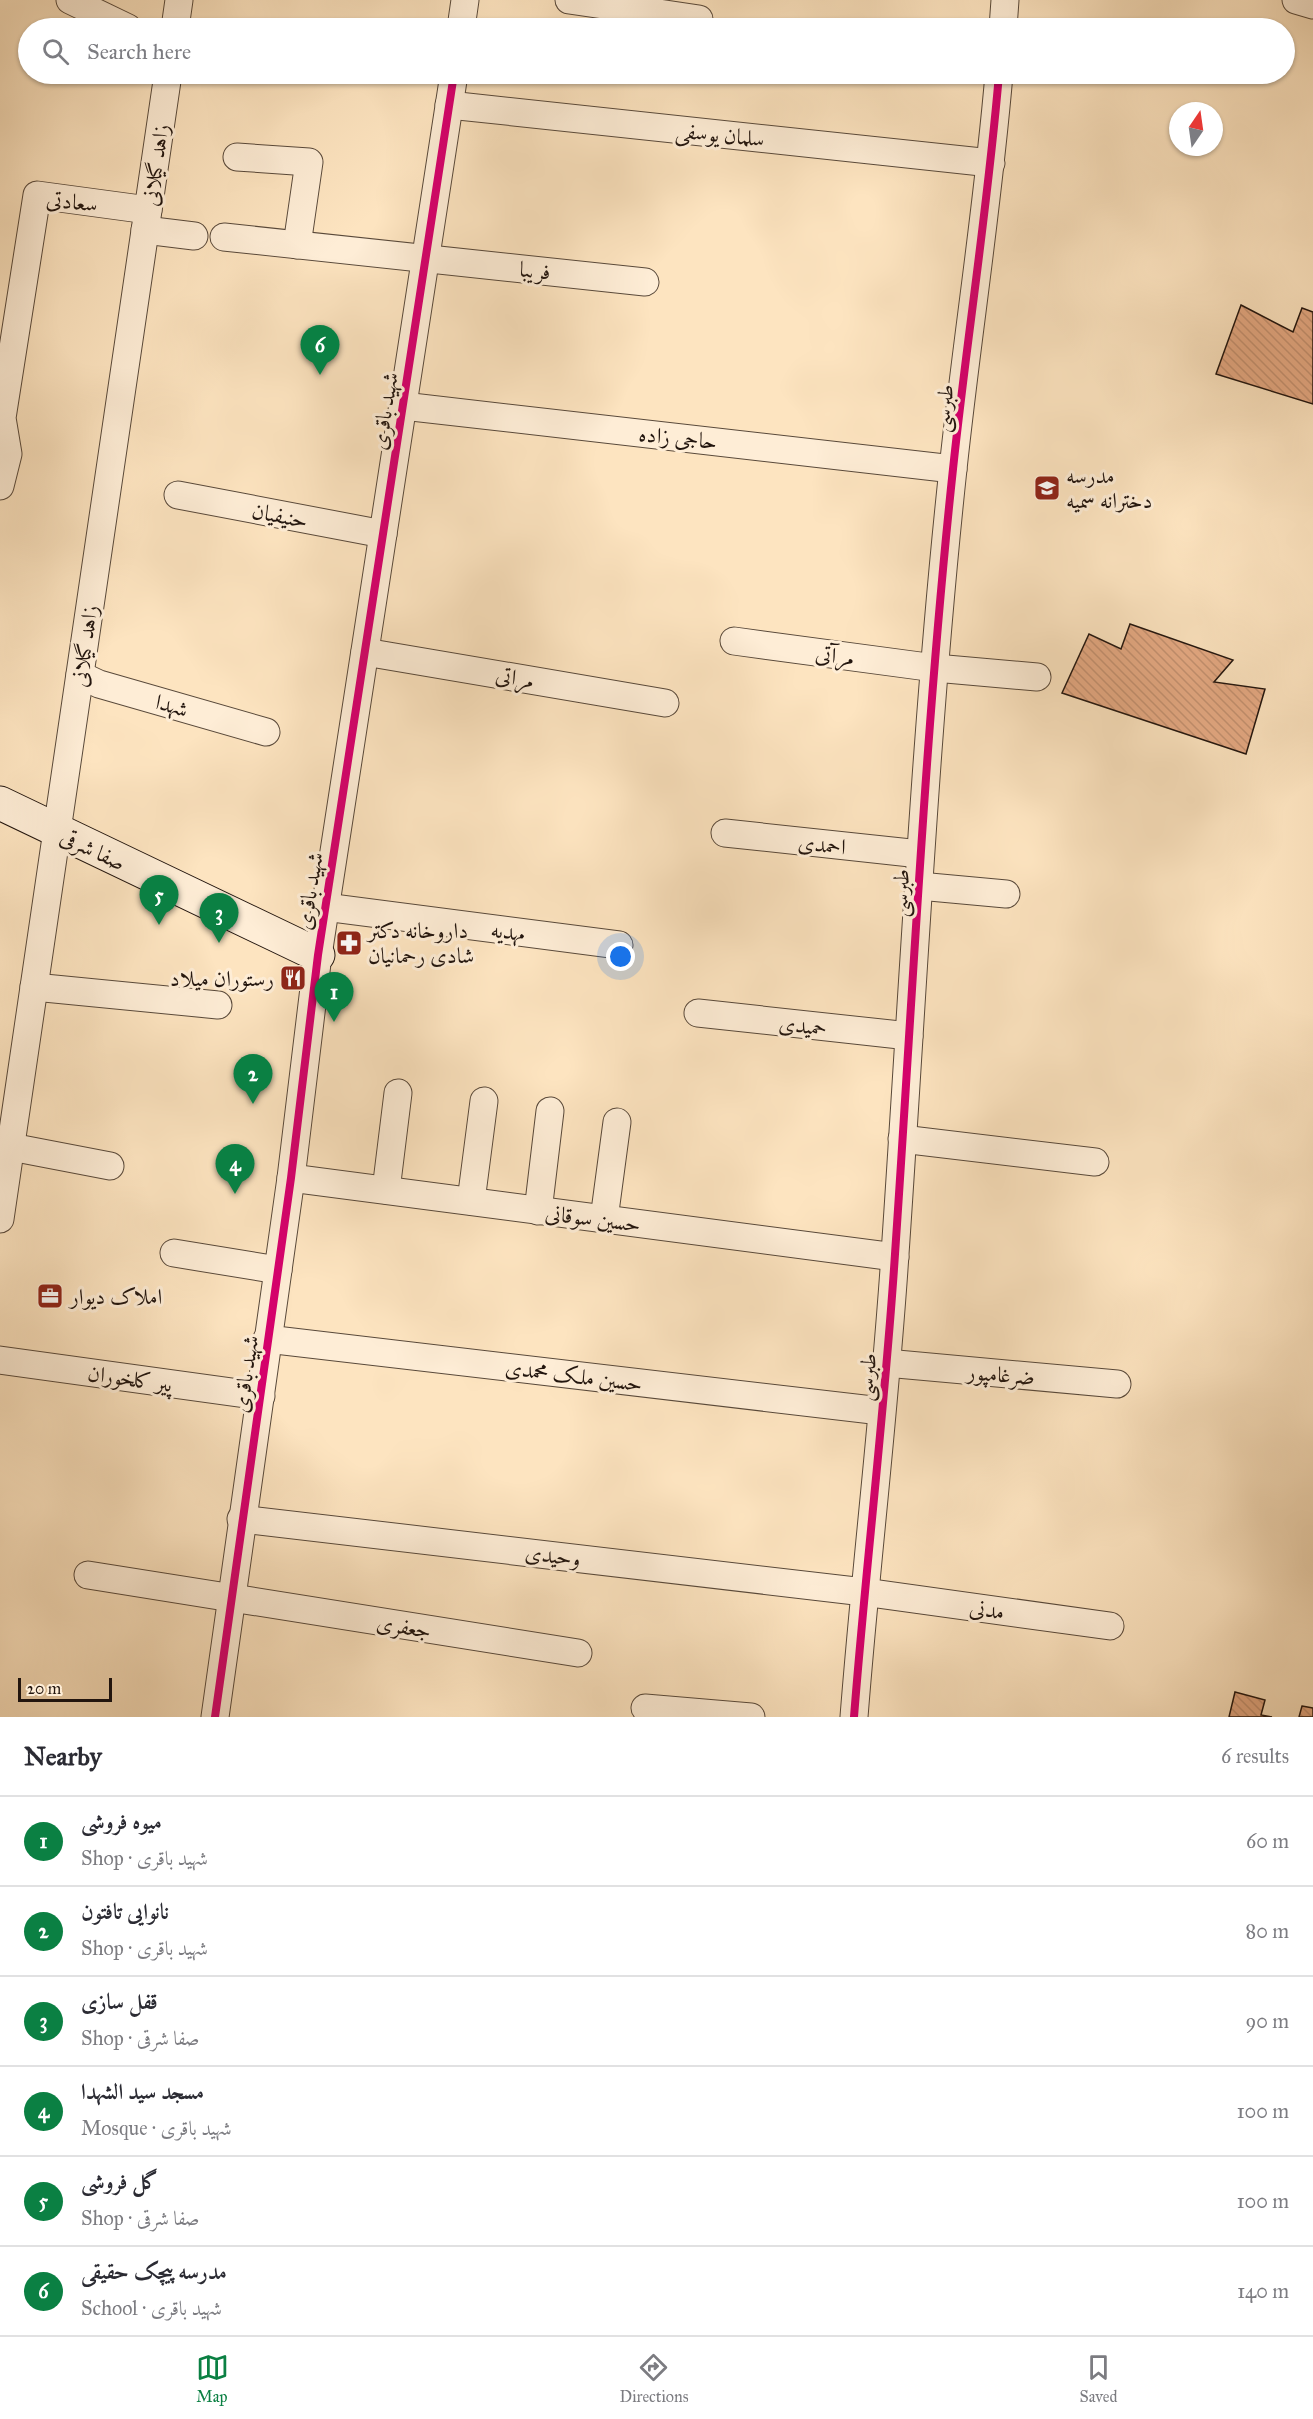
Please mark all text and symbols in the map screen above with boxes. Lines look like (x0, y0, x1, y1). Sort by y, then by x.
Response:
search box (18, 18, 1295, 84)
icon: search (39, 35, 72, 68)
text: Search here (87, 38, 191, 65)
north arrow (1169, 102, 1223, 156)
street label: سلمان یوسفی (674, 116, 766, 156)
street label: زاهد گیلانی (136, 122, 175, 208)
street label: سعادتی (45, 185, 99, 218)
street label: فریبا (518, 255, 552, 287)
pin: 6 (300, 326, 340, 375)
street label: شهید باقری (365, 370, 405, 452)
street label: طبرسی (927, 383, 962, 434)
street label: حاجی زاده (637, 420, 718, 455)
place label: مدرسه دخترانه سمیه (1066, 462, 1152, 514)
school or university icon: مدرسه دخترانه سمیه (1032, 473, 1062, 503)
street label: حنیفیان (250, 497, 310, 534)
street label: زاهد گیلانی (65, 603, 104, 689)
street label: مرآتی (813, 639, 856, 674)
street label: مراتی (493, 661, 536, 696)
street label: شهدا (152, 688, 191, 724)
street label: صفا شرقی (55, 823, 130, 877)
street label: احمدی (797, 829, 847, 860)
street label: شهید باقری (290, 850, 330, 932)
street label: طبرسی (886, 868, 917, 918)
pin: 5 (140, 876, 178, 925)
pin: 3 (200, 894, 238, 943)
street label: مهدیه (489, 916, 527, 948)
place label: داروخانه دکتر شادی رحمانیان (366, 917, 474, 969)
pharmacy icon: داروخانه دکتر شادی رحمانیان (334, 928, 364, 958)
your location (606, 942, 635, 971)
restaurant icon: رستوران میلاد (278, 963, 308, 993)
place label: رستوران میلاد (170, 965, 274, 992)
pin: 1 (314, 972, 354, 1022)
street label: حمیدی (777, 1010, 829, 1041)
pin: 2 (234, 1054, 272, 1104)
pin: 4 (216, 1144, 254, 1194)
street label: حسین سوقانی (544, 1199, 642, 1238)
office icon: املاک دیوار (35, 1281, 65, 1311)
place label: املاک دیوار (68, 1283, 162, 1310)
street label: شهید باقری (227, 1333, 265, 1415)
street label: طبرسی (851, 1352, 884, 1403)
street label: حسین ملک محمدی (504, 1354, 644, 1397)
street label: ضرغامپور (964, 1358, 1036, 1392)
street label: پیر کلخوران (85, 1359, 176, 1401)
street label: وحیدی (524, 1539, 582, 1572)
street label: مدنی (968, 1594, 1006, 1625)
street label: جعفری (374, 1609, 433, 1645)
scale bar (18, 1675, 112, 1702)
text: 20 m (27, 1679, 61, 1698)
text: Nearby (24, 1740, 102, 1772)
text: 6 results (1221, 1744, 1289, 1768)
text: میوه فروشی (81, 1808, 162, 1835)
text: 1 (40, 1829, 47, 1853)
text: 60 m (1246, 1829, 1289, 1853)
text: Shop · شهید باقری (81, 1846, 208, 1870)
text: نانوایی تافتون (81, 1898, 169, 1925)
text: 2 (39, 1919, 48, 1943)
text: 80 m (1246, 1919, 1289, 1943)
text: Shop · شهید باقری (81, 1936, 208, 1960)
text: قفل سازی (81, 1988, 158, 2015)
text: 3 (40, 2009, 48, 2033)
text: 90 m (1246, 2009, 1289, 2033)
text: Shop · صفا شرقی (81, 2026, 199, 2050)
text: مسجد سید الشهدا (81, 2078, 204, 2105)
text: 4 (38, 2099, 49, 2123)
text: 100 m (1237, 2099, 1289, 2123)
text: Mosque · شهید باقری (81, 2116, 232, 2140)
text: گل فروشی (81, 2168, 158, 2195)
text: 5 (39, 2189, 48, 2213)
text: 100 m (1237, 2189, 1289, 2213)
text: Shop · صفا شرقی (81, 2206, 199, 2230)
text: مدرسه پیچک حقیقی (81, 2258, 227, 2285)
text: 6 (38, 2279, 49, 2303)
text: 140 m (1237, 2279, 1289, 2303)
text: School · شهید باقری (81, 2296, 222, 2320)
tab: Map (196, 2351, 229, 2406)
tab: Directions (620, 2351, 688, 2406)
tab: Saved (1079, 2351, 1117, 2406)

